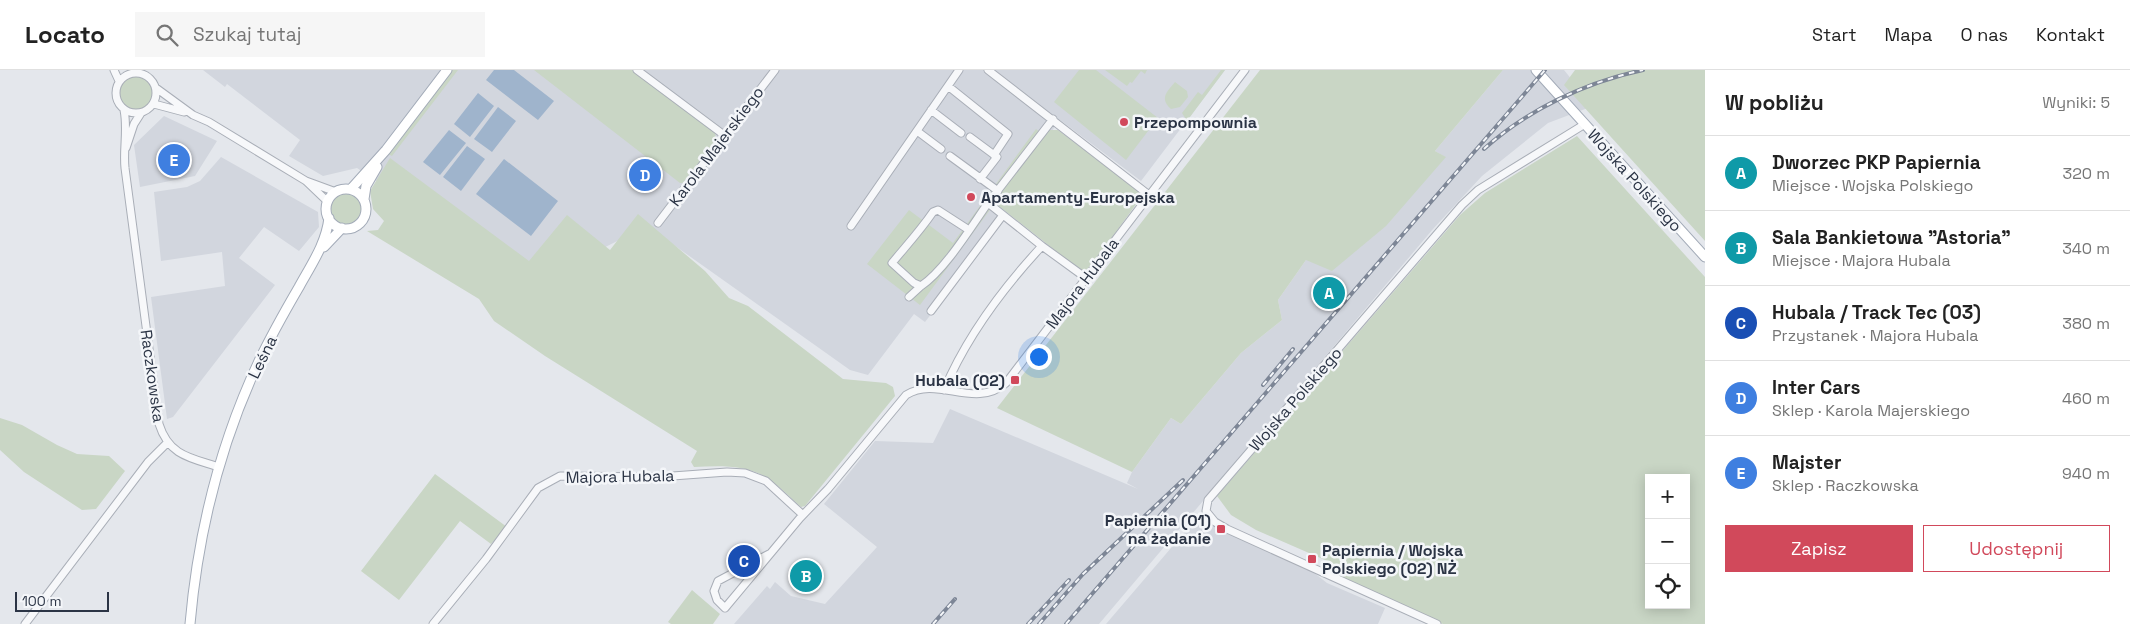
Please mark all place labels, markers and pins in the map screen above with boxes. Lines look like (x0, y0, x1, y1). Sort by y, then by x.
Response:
place label: Przepompownia (1134, 112, 1257, 133)
marker: Przepompownia (1118, 116, 1130, 128)
pin: E (158, 141, 190, 179)
pin: D (629, 156, 661, 194)
place label: Apartamenty-Europejska (981, 187, 1175, 208)
marker: Apartamenty-Europejska (965, 191, 977, 203)
pin: A (1313, 274, 1345, 312)
place label: Hubala (02) (915, 370, 1005, 391)
marker: Hubala (02) (1009, 374, 1021, 386)
place label: Papiernia (01) na żądanie (1105, 510, 1211, 549)
marker: Papiernia (01) na żądanie (1215, 523, 1227, 535)
place label: Papiernia / Wojska Polskiego (02) NŻ (1322, 540, 1463, 579)
pin: C (728, 542, 760, 580)
marker: Papiernia / Wojska Polskiego (02) NŻ (1306, 553, 1318, 565)
pin: B (790, 557, 822, 595)

